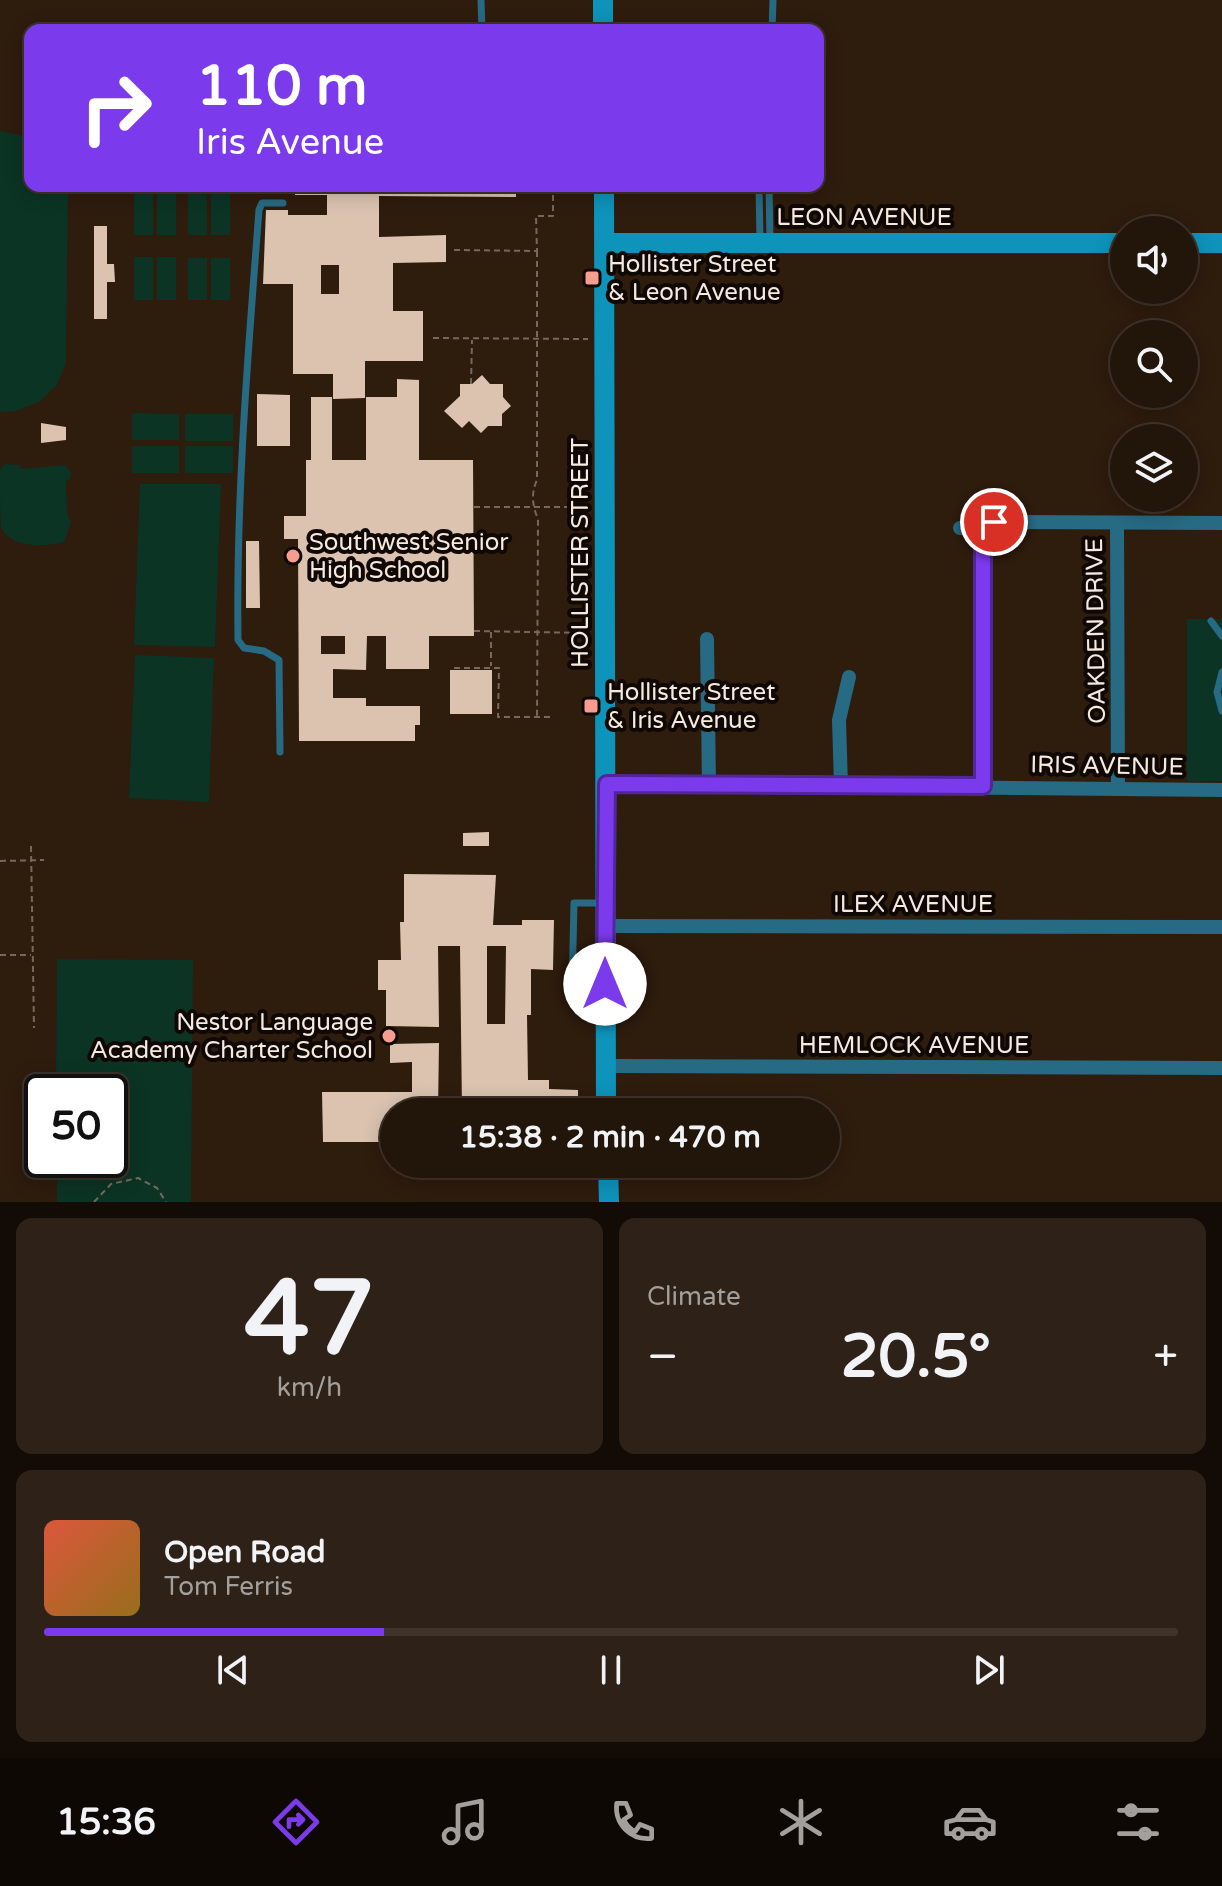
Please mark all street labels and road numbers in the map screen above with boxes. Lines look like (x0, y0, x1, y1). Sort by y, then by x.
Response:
street label: LEON AVENUE (776, 203, 952, 232)
street label: HOLLISTER STREET (566, 438, 595, 668)
street label: OAKDEN DRIVE (1080, 538, 1112, 724)
street label: IRIS AVENUE (1030, 750, 1184, 782)
street label: ILEX AVENUE (833, 890, 993, 919)
street label: HEMLOCK AVENUE (799, 1031, 1029, 1060)

